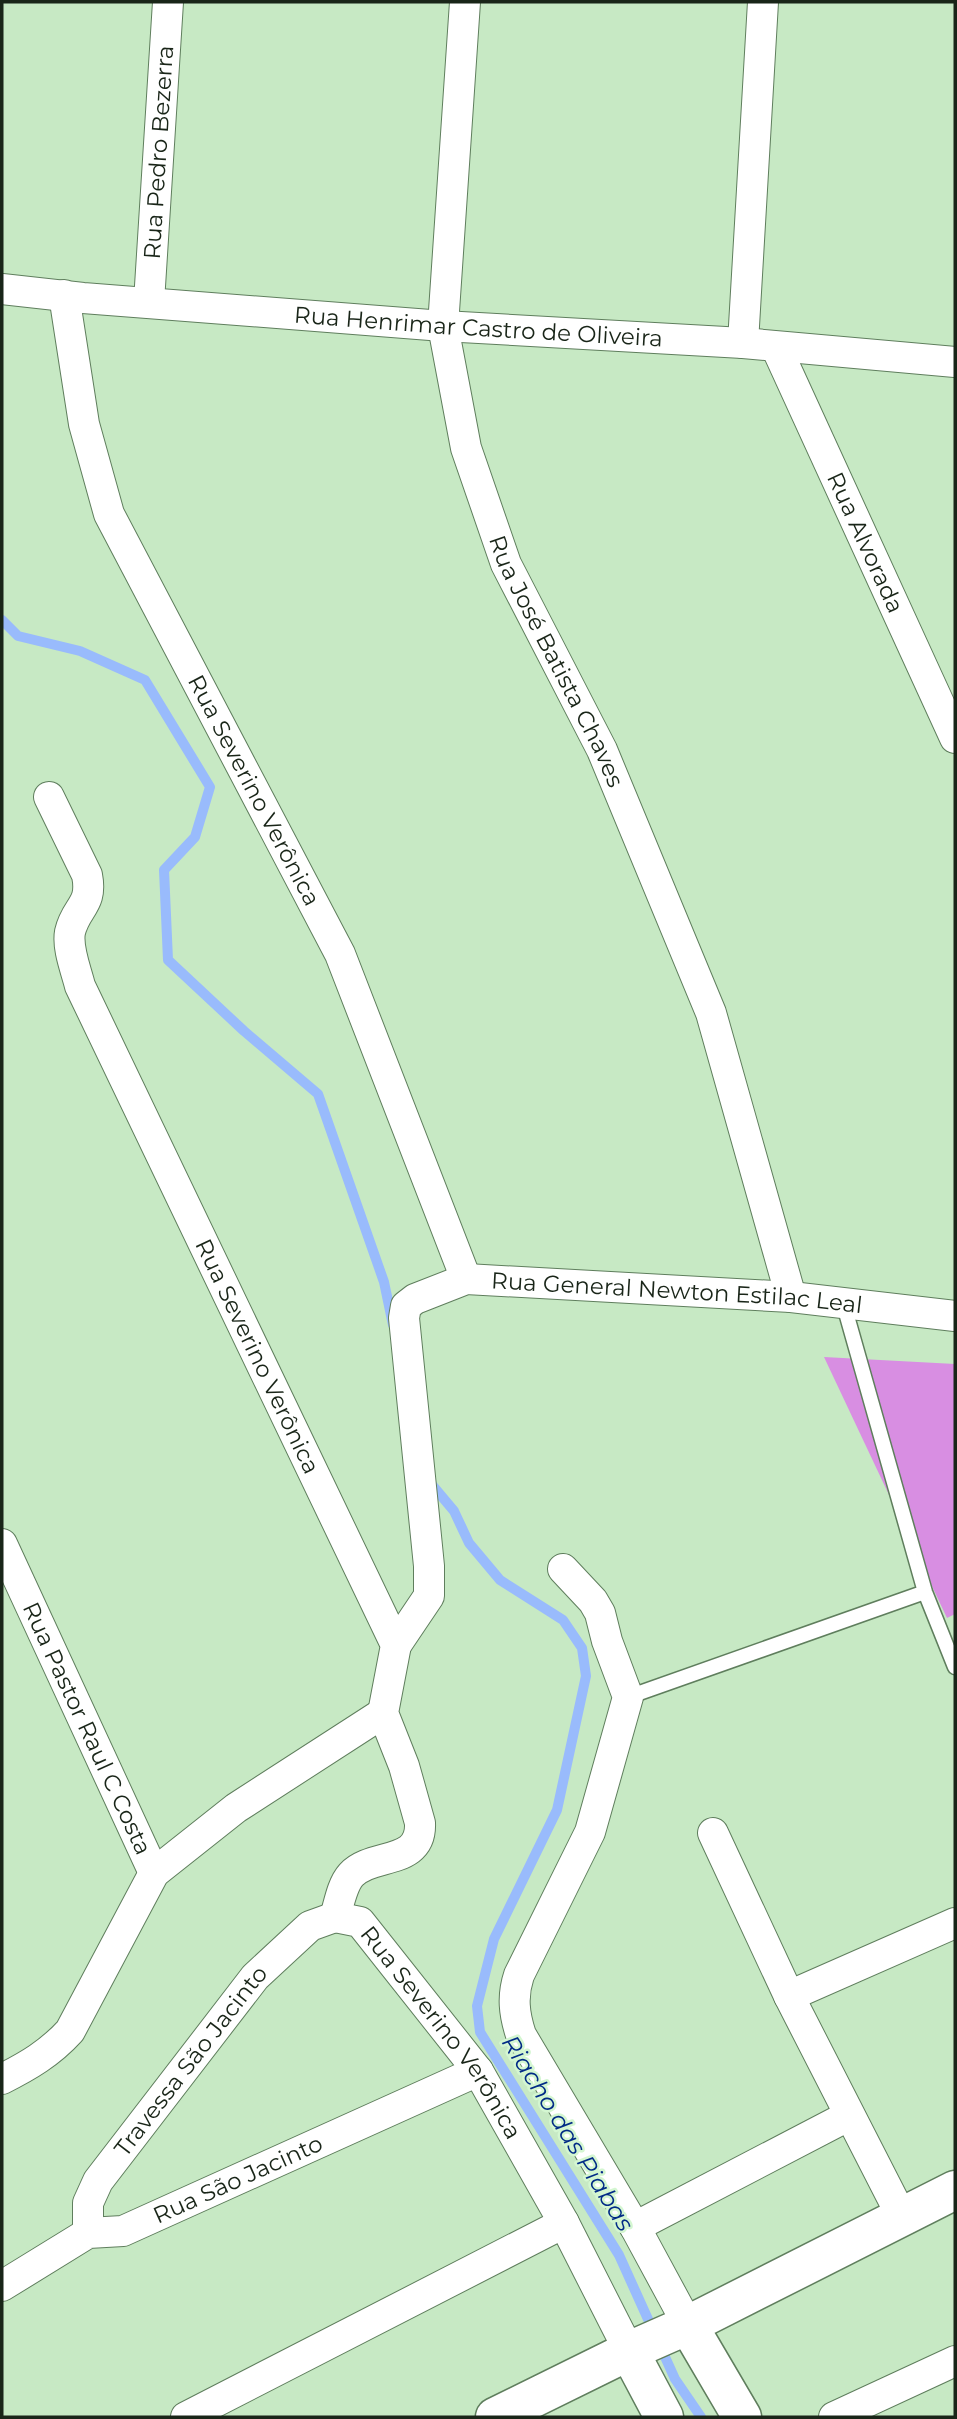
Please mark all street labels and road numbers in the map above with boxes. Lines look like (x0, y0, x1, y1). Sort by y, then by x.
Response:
street label: Rua Pedro Bezerra (138, 44, 179, 260)
street label: Rua Henrimar Castro de Oliveira (293, 300, 664, 352)
street label: Rua Alvorada (821, 468, 910, 617)
street label: Rua José Batista Chaves (483, 532, 630, 791)
street label: Rua Severino Verônica (182, 670, 326, 911)
street label: Rua Severino Verônica (189, 1234, 326, 1478)
street label: Rua General Newton Estilac Leal (490, 1266, 864, 1319)
street label: Rua Pastor Raul C Costa (17, 1597, 158, 1859)
street label: Rua Severino Verônica (355, 1920, 528, 2144)
street label: Travessa São Jacinto (108, 1959, 273, 2162)
street label: Rua São Jacinto (149, 2129, 327, 2230)

